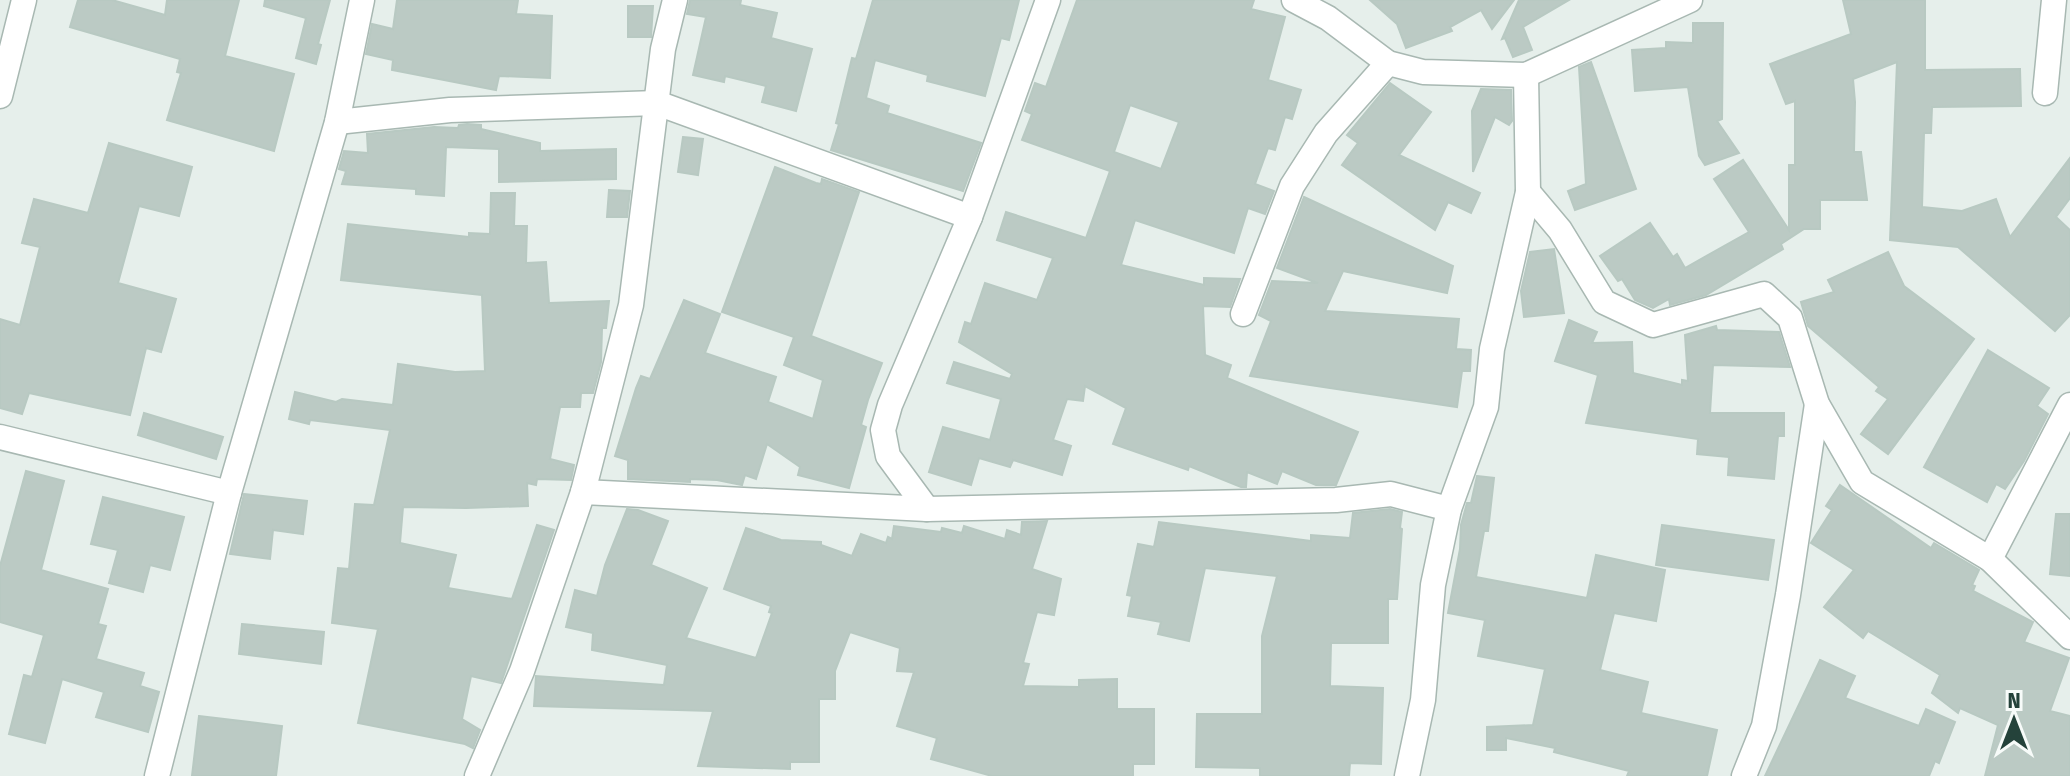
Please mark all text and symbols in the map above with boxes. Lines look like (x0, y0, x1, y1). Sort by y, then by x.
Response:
north arrow (1974, 680, 2054, 760)
text: N (2007, 687, 2021, 714)

